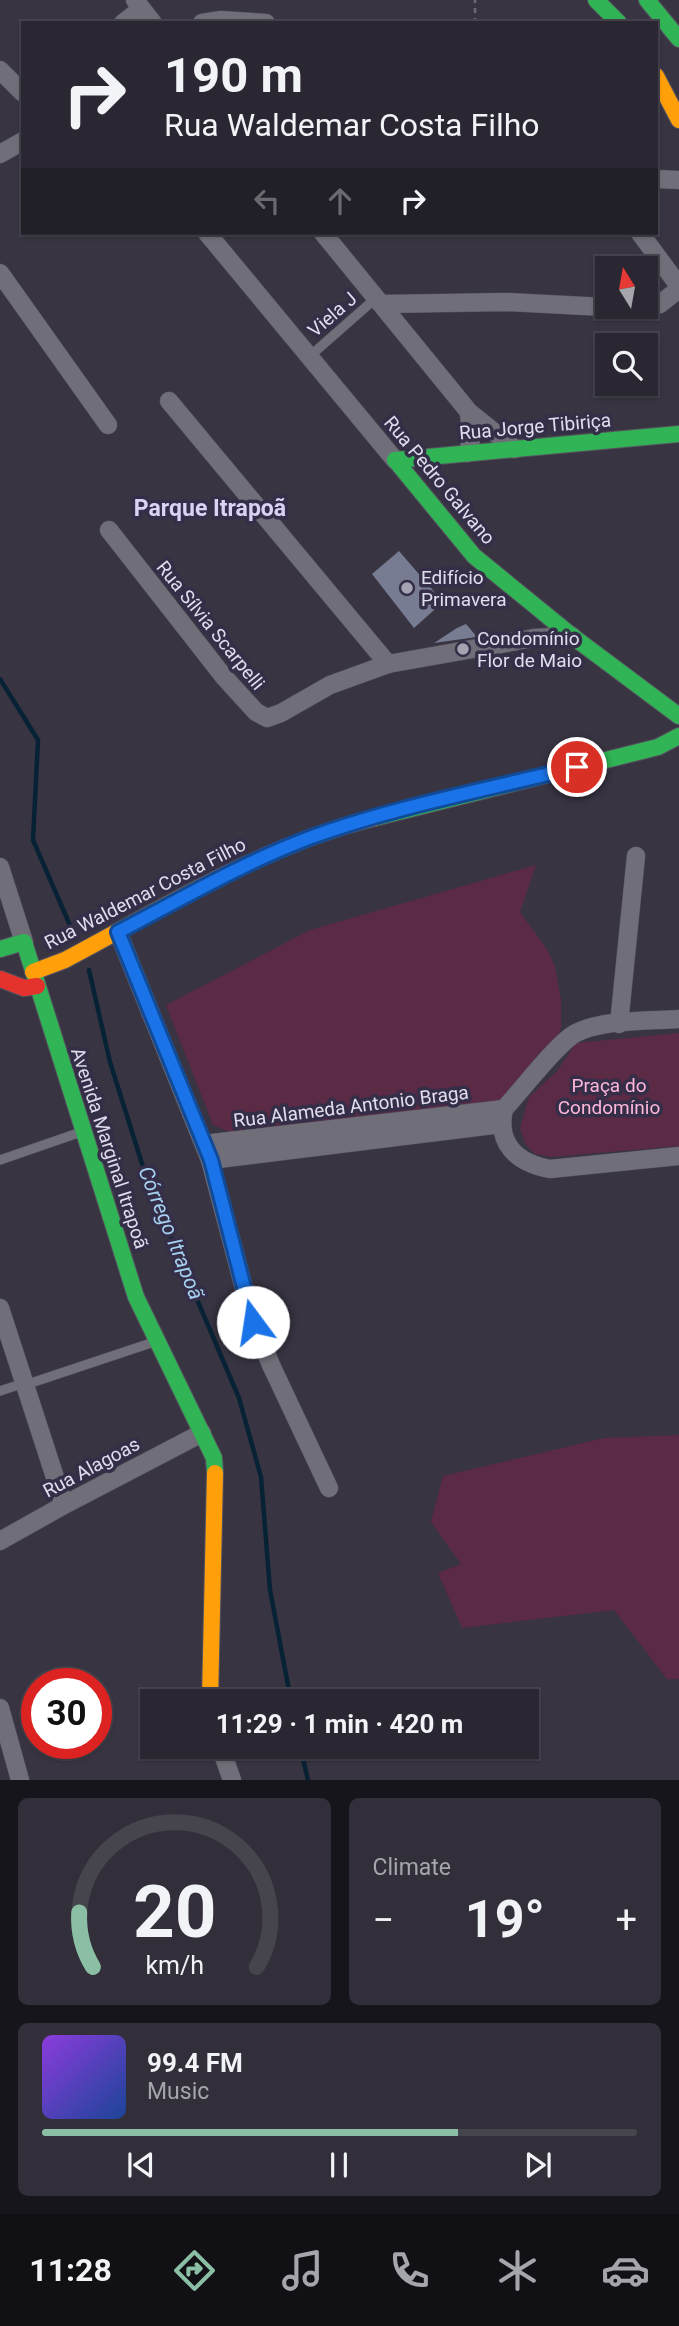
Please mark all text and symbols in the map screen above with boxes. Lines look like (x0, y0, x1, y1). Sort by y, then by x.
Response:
text: 190 m (164, 47, 303, 104)
icon: right (49, 49, 140, 140)
text: Rua Waldemar Costa Filho (164, 106, 540, 144)
icon: left (248, 182, 286, 220)
icon: ahead (321, 182, 359, 220)
icon: right (394, 182, 432, 220)
north arrow (595, 256, 658, 318)
map controls (595, 256, 658, 396)
street label: Viela J (303, 287, 361, 342)
button: search (595, 333, 658, 396)
street label: Rua Jorge Tibiriça (458, 408, 612, 445)
street label: Rua Pedro Galvano (379, 412, 500, 549)
district label: Parque Itrapoã (134, 495, 286, 522)
street label: Rua Sílvia Scarpelli (152, 556, 270, 694)
place label: Edifício Primavera (421, 566, 506, 611)
marker: Edifício Primavera (399, 580, 415, 596)
place label: Condomínio Flor de Maio (477, 627, 582, 672)
marker: Condomínio Flor de Maio (455, 641, 471, 657)
pin (547, 737, 607, 797)
icon: arrive (558, 748, 596, 786)
street label: Rua Waldemar Costa Filho (41, 833, 250, 954)
street label: Avenida Marginal Itrapoã (66, 1045, 153, 1252)
park label: Praça do Condomínio (558, 1074, 660, 1119)
street label: Rua Alameda Antonio Braga (232, 1081, 470, 1132)
water label: Córrego Itrapoã (133, 1163, 209, 1303)
position arrow (216, 1285, 290, 1359)
street label: Rua Alagoas (39, 1432, 144, 1503)
speed limit sign: 30 (21, 1668, 112, 1759)
text: 11:29 · 1 min · 420 m (216, 1709, 463, 1739)
text: Climate (373, 1854, 451, 1881)
text: 20 (132, 1870, 216, 1956)
text: 19° (465, 1889, 545, 1950)
text: − (373, 1898, 394, 1942)
text: + (615, 1898, 637, 1942)
text: km/h (145, 1951, 204, 1980)
text: 99.4 FM (147, 2048, 243, 2078)
text: Music (147, 2078, 209, 2105)
icon: previous (122, 2146, 160, 2184)
icon: pause (320, 2146, 358, 2184)
icon: next (519, 2146, 557, 2184)
icon: directions (170, 2246, 219, 2295)
icon: music (278, 2246, 327, 2295)
icon: phone (385, 2246, 434, 2295)
icon: climate (493, 2246, 542, 2295)
icon: car (601, 2246, 650, 2295)
text: 11:28 (29, 2251, 112, 2289)

